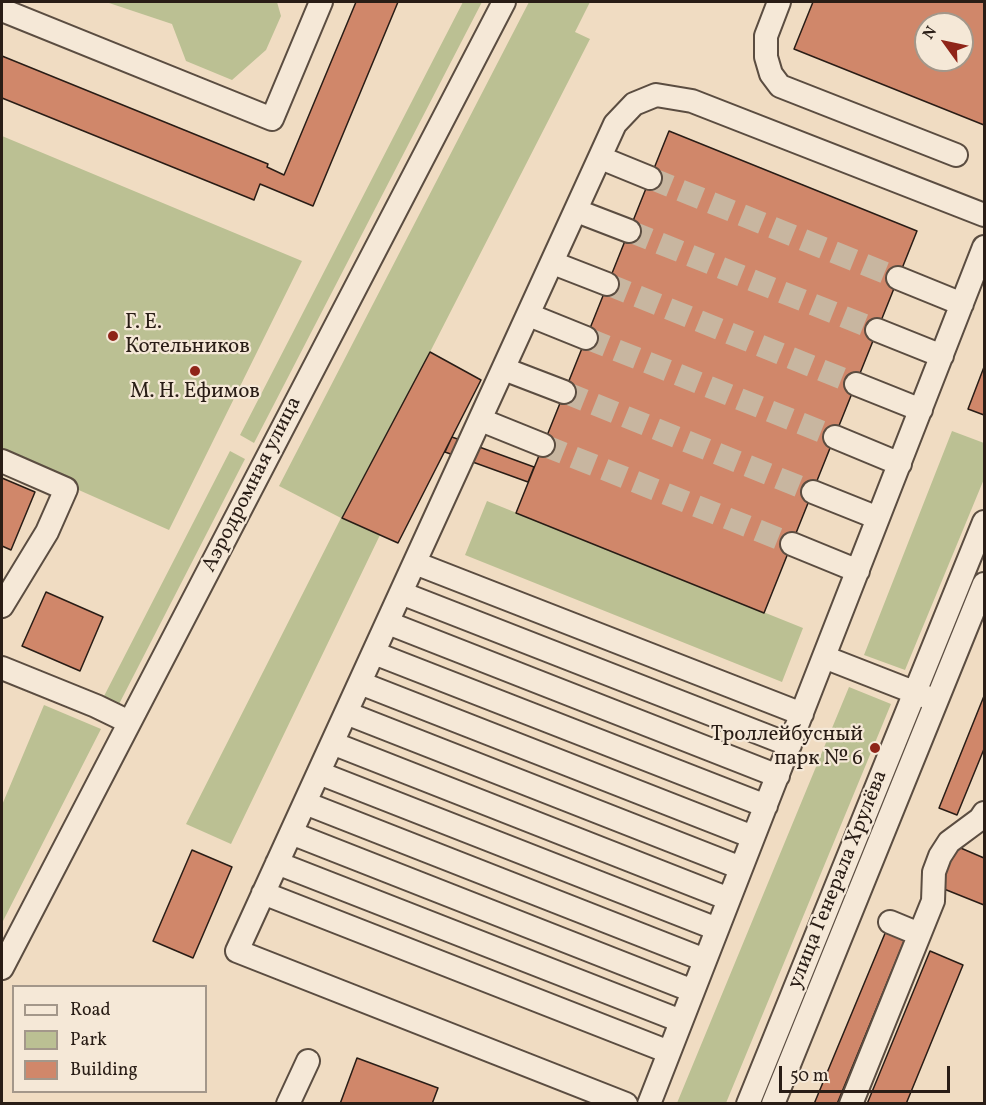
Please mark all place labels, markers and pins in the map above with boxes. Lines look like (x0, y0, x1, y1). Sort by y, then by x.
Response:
place label: Г. Е. Котельников (125, 311, 250, 361)
marker: Г. Е. Котельников (106, 329, 120, 343)
marker: М. Н. Ефимов (188, 364, 202, 378)
place label: М. Н. Ефимов (130, 380, 260, 406)
place label: Троллейбусный парк № 6 (711, 723, 863, 773)
marker: Троллейбусный парк № 6 (868, 741, 882, 755)

